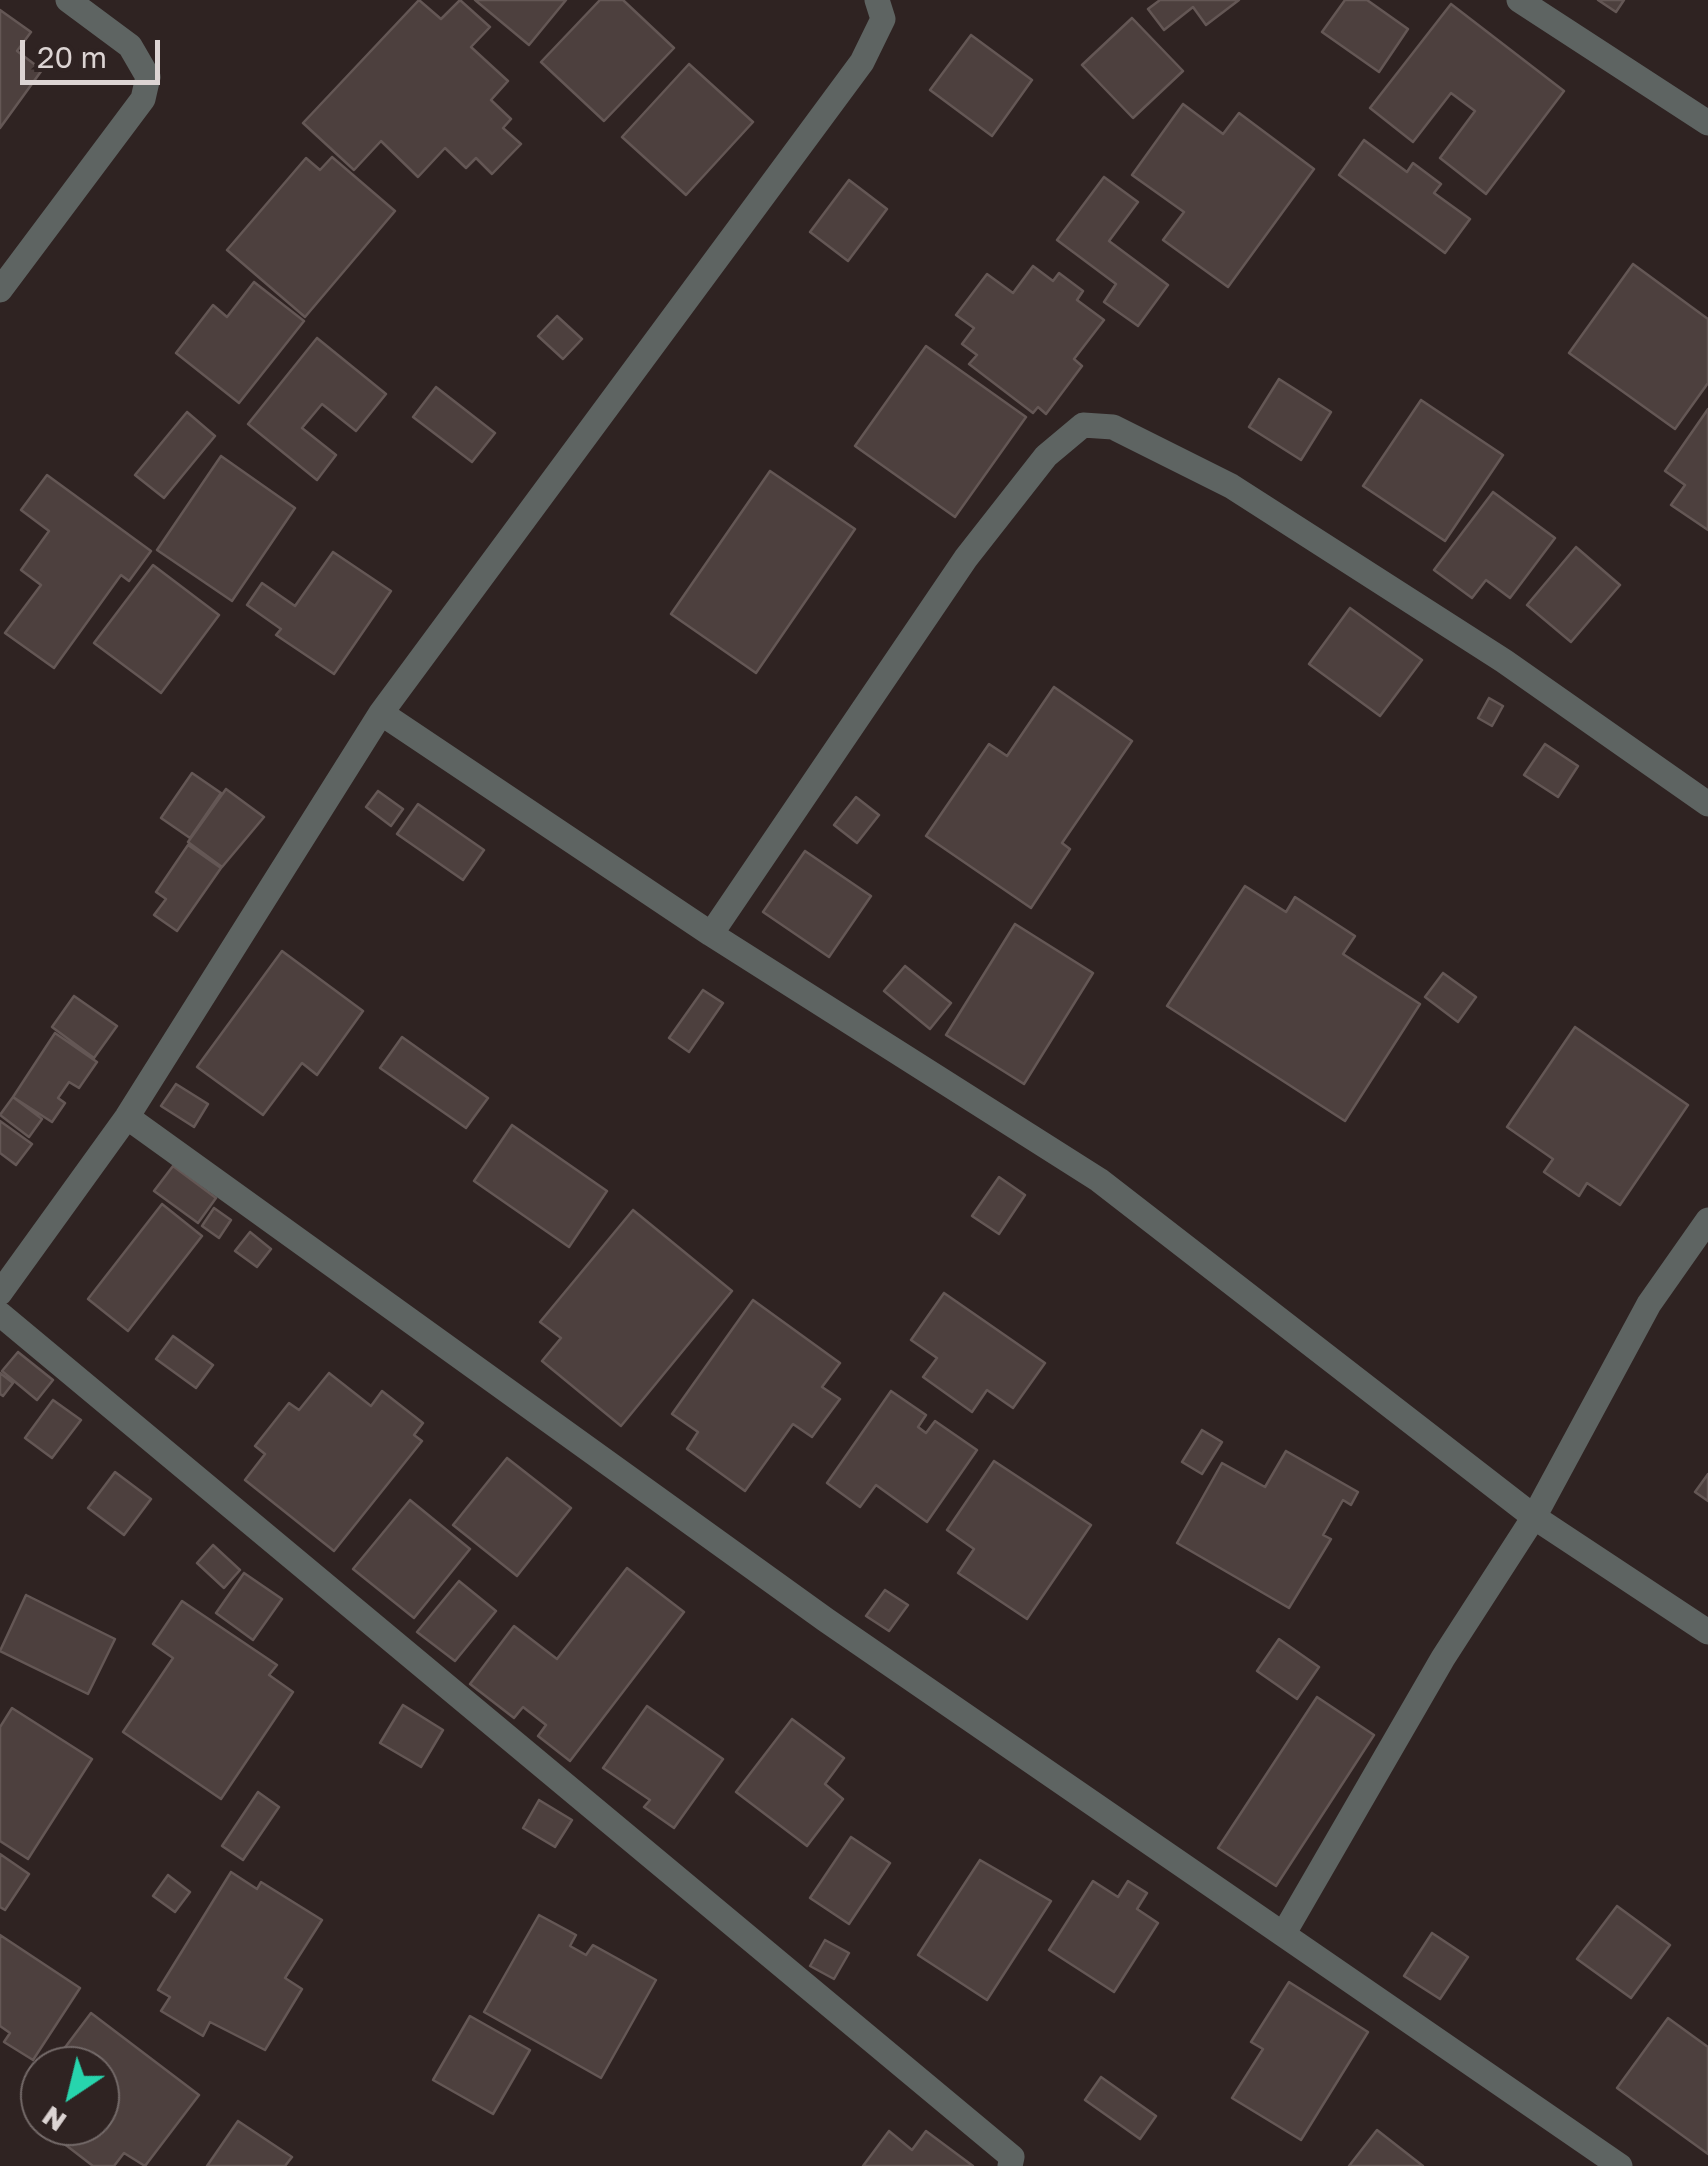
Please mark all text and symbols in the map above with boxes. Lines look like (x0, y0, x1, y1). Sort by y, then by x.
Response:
scale bar (25, 20, 165, 82)
text: 20 m (37, 39, 107, 75)
north arrow (20, 2046, 120, 2146)
text: N (35, 2100, 72, 2139)

